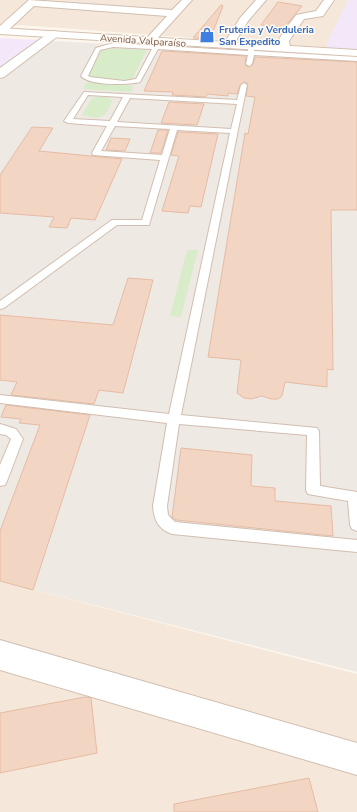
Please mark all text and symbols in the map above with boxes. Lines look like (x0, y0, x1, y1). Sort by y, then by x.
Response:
place label: Fruteria y Verduleria San Expedito (219, 23, 314, 49)
shop icon: Fruteria y Verduleria San Expedito (198, 26, 216, 44)
street label: Avenida Valparaíso (99, 31, 187, 51)

